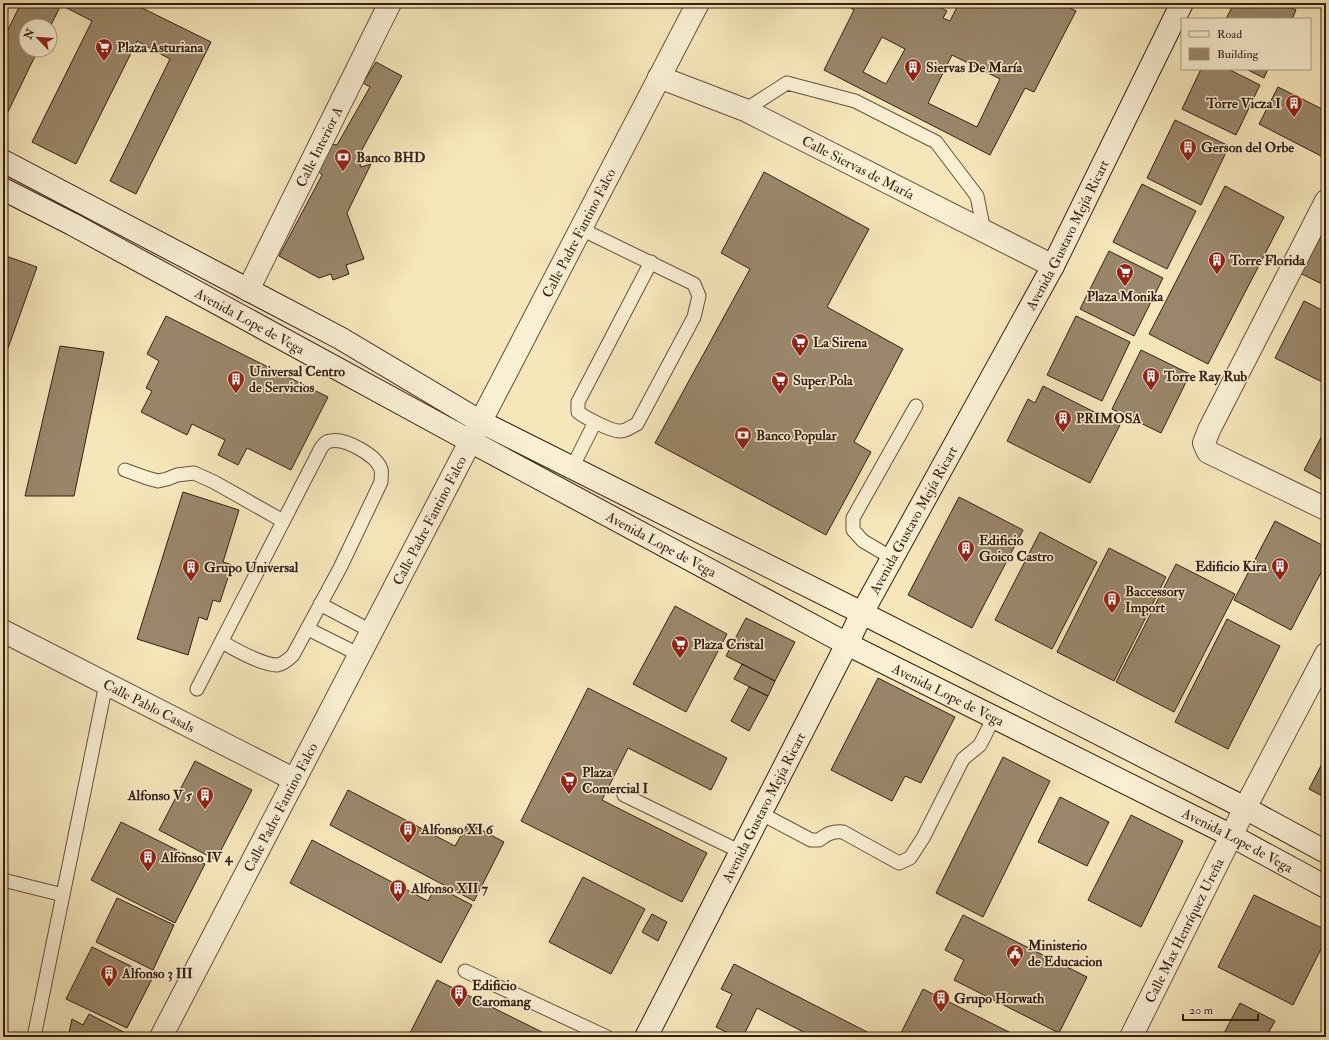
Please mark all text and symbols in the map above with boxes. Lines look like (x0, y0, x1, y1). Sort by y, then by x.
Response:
north arrow (18, 18, 58, 58)
legend (1181, 18, 1311, 70)
text: N (21, 26, 38, 42)
text: Road (1217, 27, 1242, 42)
supermarket icon: Plaza Asturiana (94, 37, 114, 62)
place label: Plaza Asturiana (117, 39, 204, 56)
text: Building (1217, 47, 1260, 62)
building icon: Siervas De María (903, 57, 923, 82)
place label: Siervas De María (926, 59, 1023, 76)
building icon: Torre Vicza I (1284, 93, 1304, 118)
place label: Torre Vicza I (1205, 95, 1281, 112)
street label: Calle Interior A (292, 103, 346, 190)
street label: Calle Siervas de María (799, 132, 917, 203)
building icon: Gerson del Orbe (1178, 137, 1198, 162)
place label: Gerson del Orbe (1201, 139, 1294, 156)
bank icon: Banco BHD (333, 147, 353, 172)
place label: Banco BHD (356, 149, 425, 166)
street label: Avenida Gustavo Mejía Ricart (1021, 157, 1112, 314)
street label: Calle Padre Fantino Falco (538, 165, 619, 300)
building icon: Torre Florida (1207, 250, 1227, 275)
place label: Torre Florida (1229, 252, 1306, 269)
supermarket icon: Plaza Monika (1115, 262, 1135, 287)
street label: Avenida Lope de Vega (191, 284, 308, 358)
place label: Plaza Monika (1087, 288, 1164, 305)
supermarket icon: La Sirena (790, 332, 810, 357)
place label: La Sirena (813, 334, 869, 351)
place label: Universal Centro de Servicios (249, 363, 345, 396)
building icon: Torre Ray Rub (1141, 366, 1161, 391)
place label: Torre Ray Rub (1163, 368, 1247, 386)
building icon: Universal Centro de Servicios (226, 369, 246, 394)
supermarket icon: Super Pola (770, 370, 790, 395)
place label: Super Pola (793, 372, 854, 390)
building icon: PRIMOSA (1053, 408, 1073, 433)
place label: PRIMOSA (1076, 410, 1141, 427)
bank icon: Banco Popular (733, 425, 753, 450)
place label: Banco Popular (756, 427, 838, 445)
street label: Avenida Gustavo Mejía Ricart (865, 443, 961, 598)
street label: Calle Padre Fantino Falco (389, 453, 470, 588)
street label: Avenida Lope de Vega (602, 507, 720, 581)
place label: Edificio Goico Castro (979, 532, 1054, 565)
building icon: Edificio Goico Castro (956, 538, 976, 563)
building icon: Edificio Kira (1270, 556, 1290, 581)
building icon: Grupo Universal (181, 557, 201, 582)
place label: Edificio Kira (1195, 558, 1268, 575)
place label: Grupo Universal (204, 559, 299, 577)
place label: Baccessory Import (1125, 583, 1186, 617)
building icon: Baccessory Import (1102, 589, 1122, 614)
supermarket icon: Plaza Cristal (670, 634, 690, 659)
place label: Plaza Cristal (693, 636, 764, 653)
street label: Avenida Lope de Vega (889, 659, 1007, 730)
street label: Calle Pablo Casals (100, 675, 198, 736)
street label: Avenida Gustavo Mejía Ricart (718, 729, 809, 886)
street label: Calle Padre Fantino Falco (240, 740, 321, 874)
place label: Plaza Comercial I (582, 764, 648, 797)
supermarket icon: Plaza Comercial I (559, 770, 579, 795)
building icon: Alfonso V 5 (195, 785, 215, 810)
place label: Alfonso V 5 (127, 787, 193, 804)
street label: Avenida Lope de Vega (1179, 804, 1296, 876)
building icon: Alfonso XI 6 (398, 819, 418, 844)
place label: Alfonso XI 6 (420, 821, 494, 838)
building icon: Alfonso IV 4 (138, 847, 158, 872)
place label: Alfonso IV 4 (160, 849, 234, 866)
street label: Calle Max Henríquez Ureña (1141, 855, 1227, 1006)
building icon: Alfonso XII 7 (388, 878, 408, 903)
place label: Alfonso XII 7 (410, 880, 488, 897)
place label: Ministerio de Educacion (1027, 937, 1103, 970)
public building icon: Ministerio de Educacion (1005, 943, 1025, 968)
building icon: Alfonso 3 III (99, 963, 119, 988)
place label: Alfonso 3 III (121, 965, 193, 982)
place label: Edificio Caromang (472, 977, 532, 1011)
building icon: Edificio Caromang (449, 983, 469, 1008)
building icon: Grupo Horwath (931, 988, 951, 1013)
place label: Grupo Horwath (954, 990, 1045, 1008)
scale bar (1183, 996, 1258, 1022)
text: 20 m (1189, 1003, 1214, 1018)

